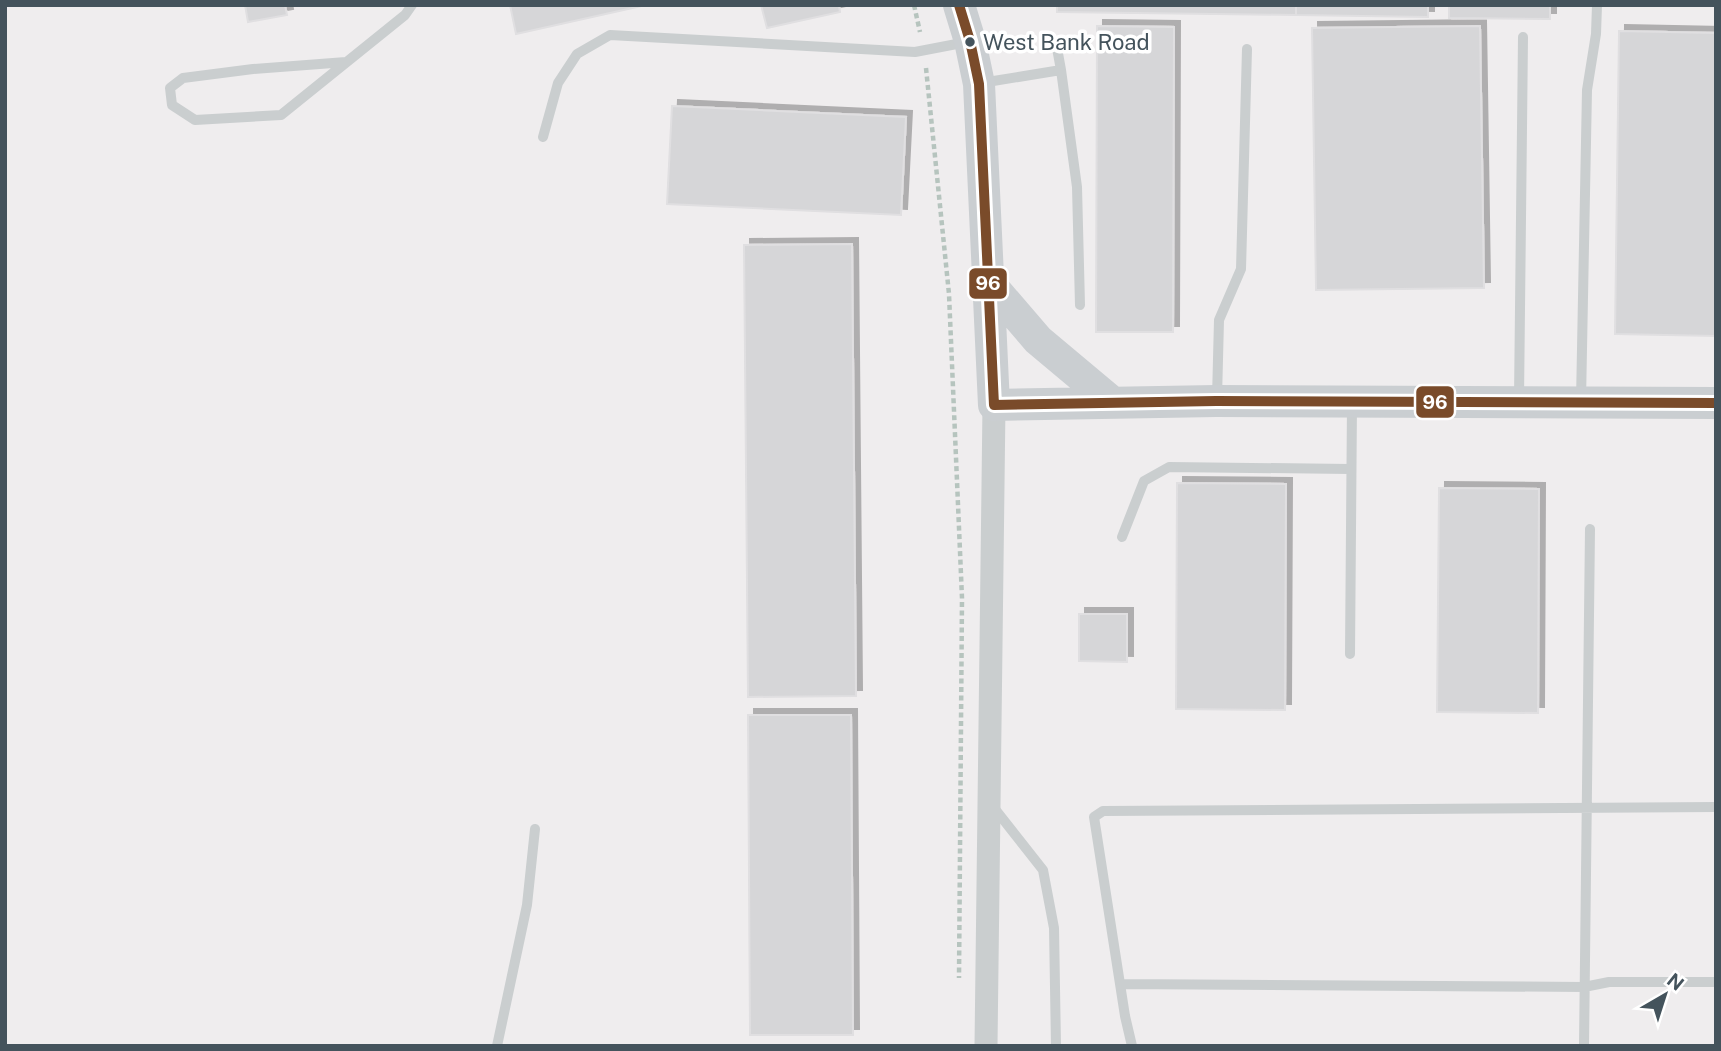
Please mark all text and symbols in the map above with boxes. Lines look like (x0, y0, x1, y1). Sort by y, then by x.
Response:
place label: West Bank Road (983, 29, 1150, 55)
marker: West Bank Road (963, 35, 977, 49)
line badge: 96 (968, 267, 1008, 300)
text: 96 (975, 272, 1001, 294)
line badge: 96 (1415, 385, 1455, 419)
text: 96 (1422, 391, 1448, 413)
north arrow (1630, 960, 1700, 1030)
text: N (1663, 969, 1688, 995)

